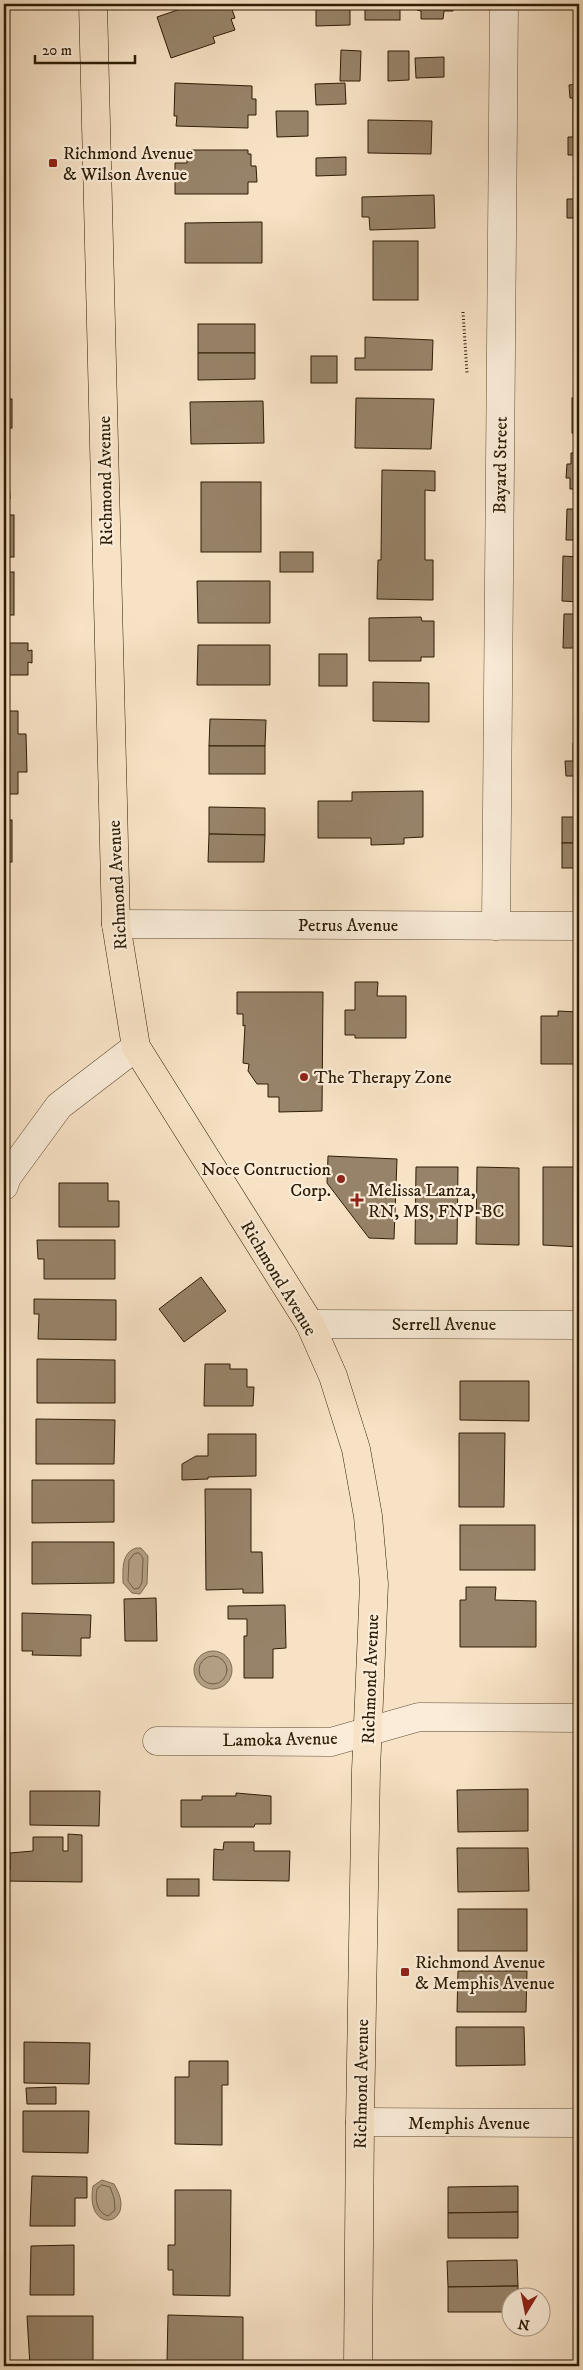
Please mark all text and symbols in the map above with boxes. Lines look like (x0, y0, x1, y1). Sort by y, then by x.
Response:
scale bar (35, 32, 135, 64)
text: 20 m (42, 41, 72, 60)
place label: Richmond Avenue & Wilson Avenue (63, 143, 193, 186)
marker: Richmond Avenue & Wilson Avenue (47, 157, 59, 169)
street label: Richmond Avenue (94, 416, 118, 546)
street label: Bayard Street (489, 416, 513, 514)
street label: Richmond Avenue (104, 819, 132, 950)
street label: Petrus Avenue (298, 915, 398, 937)
place label: The Therapy Zone (314, 1067, 452, 1089)
marker: The Therapy Zone (298, 1071, 310, 1083)
place label: Noce Contruction Corp. (201, 1159, 332, 1202)
marker: Noce Contruction Corp. (335, 1173, 347, 1185)
place label: Melissa Lanza, RN, MS, FNP-BC (368, 1180, 505, 1223)
marker: Melissa Lanza, RN, MS, FNP-BC (350, 1193, 364, 1207)
street label: Richmond Avenue (235, 1217, 321, 1340)
street label: Serrell Avenue (392, 1314, 496, 1336)
street label: Richmond Avenue (358, 1614, 384, 1744)
street label: Lamoka Avenue (222, 1728, 338, 1752)
place label: Richmond Avenue & Memphis Avenue (415, 1952, 555, 1995)
marker: Richmond Avenue & Memphis Avenue (399, 1966, 411, 1978)
street label: Richmond Avenue (350, 2019, 374, 2149)
street label: Memphis Avenue (408, 2113, 530, 2135)
north arrow (500, 2288, 550, 2338)
text: N (516, 2314, 531, 2334)

